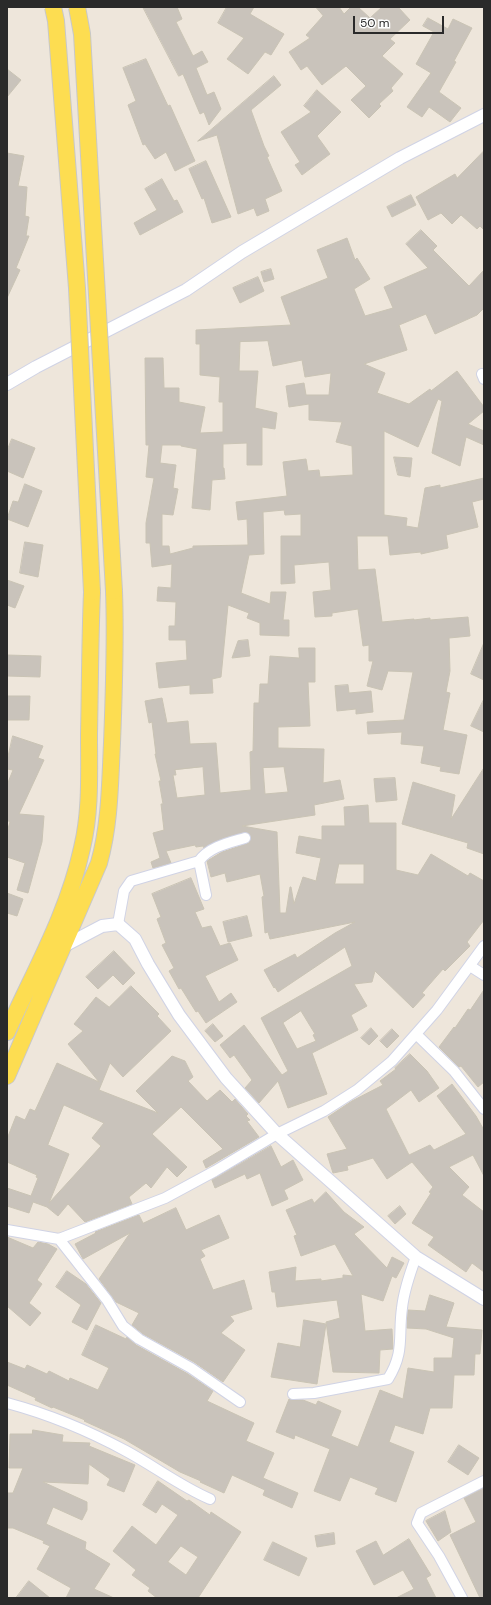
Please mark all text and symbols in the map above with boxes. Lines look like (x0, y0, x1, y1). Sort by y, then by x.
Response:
scale bar (355, 8, 446, 34)
text: 50 m (360, 15, 389, 31)

